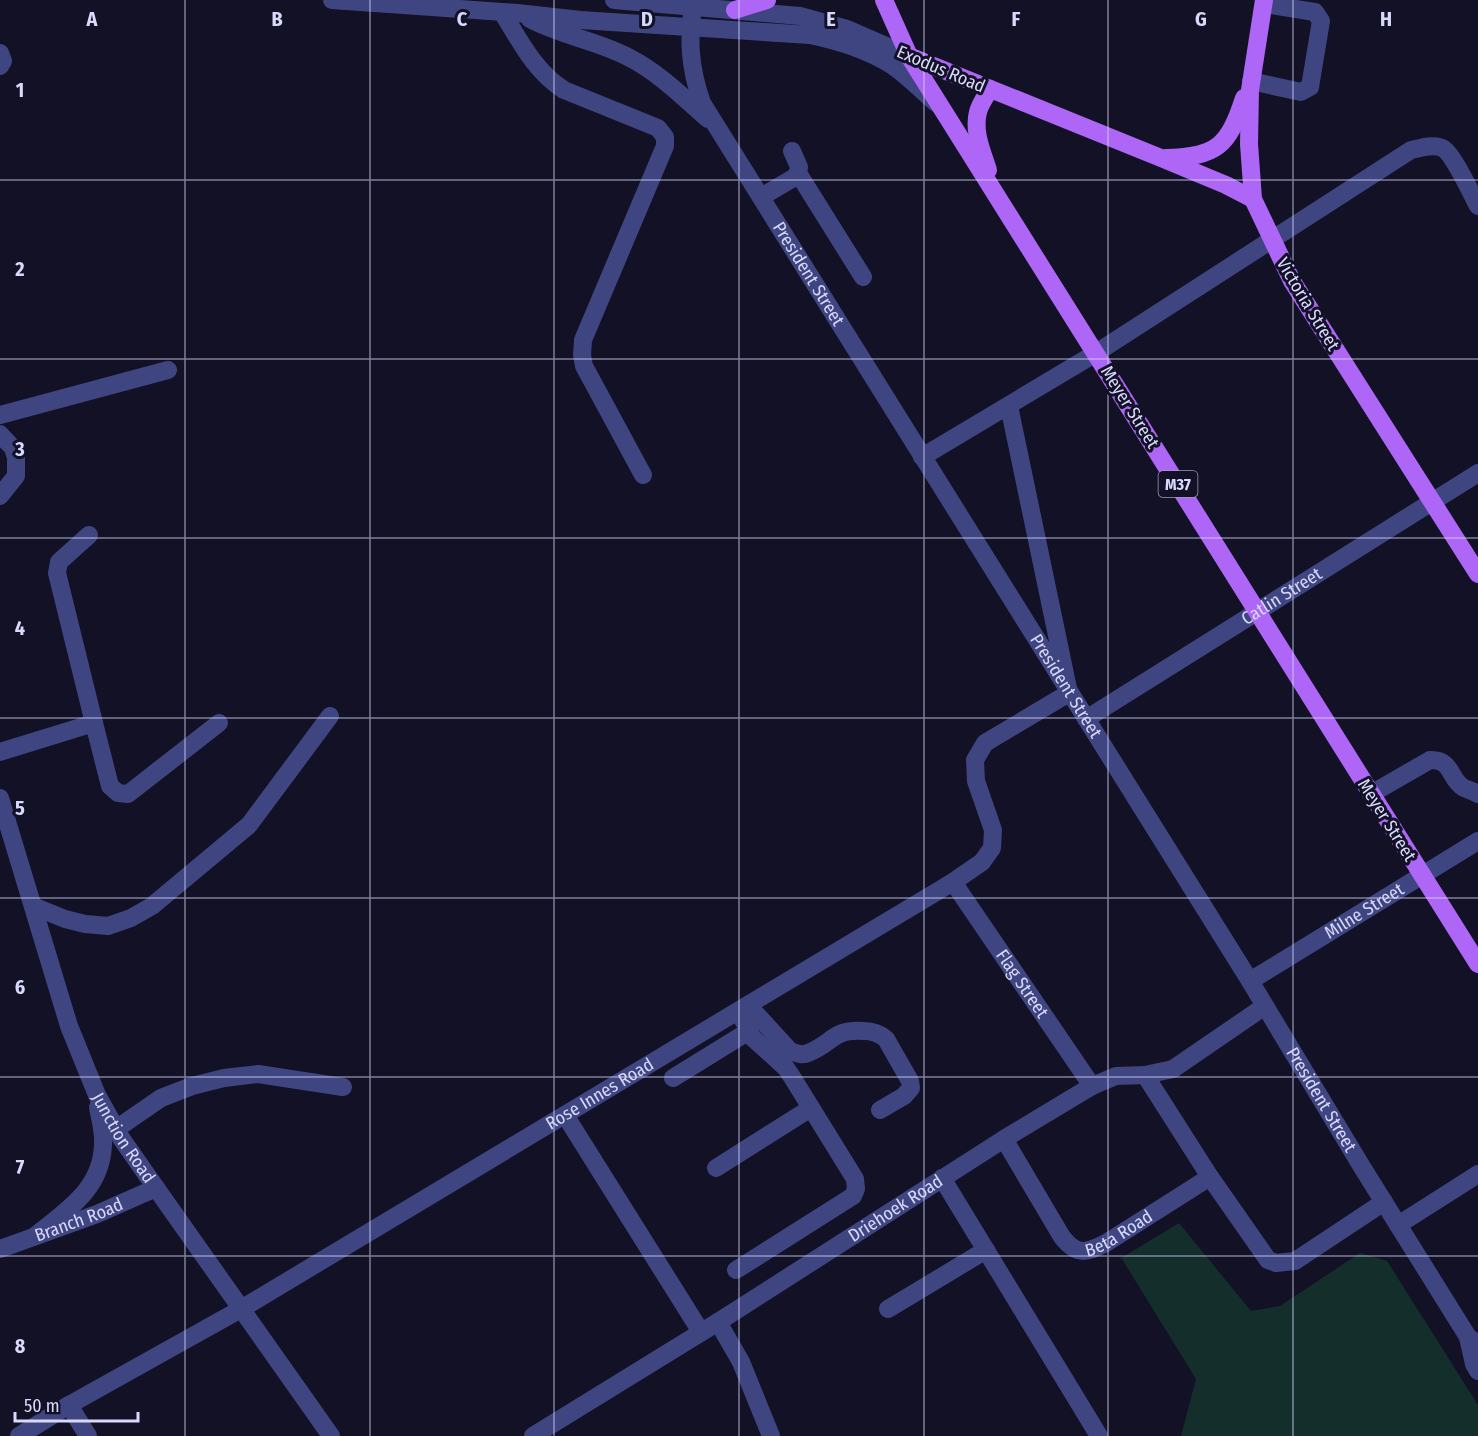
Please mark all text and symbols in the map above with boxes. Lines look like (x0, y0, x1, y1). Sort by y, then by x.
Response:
text: A (86, 7, 99, 31)
text: B (271, 7, 283, 31)
text: C (457, 7, 468, 31)
text: D (641, 7, 653, 31)
text: E (826, 7, 836, 31)
text: F (1012, 7, 1021, 31)
text: G (1195, 7, 1207, 31)
text: H (1380, 7, 1392, 31)
street label: Exodus Road (893, 41, 989, 97)
text: 1 (16, 78, 24, 102)
street label: President Street (768, 218, 849, 330)
street label: Victoria Street (1272, 253, 1344, 355)
text: 2 (14, 257, 25, 281)
street label: Meyer Street (1096, 362, 1164, 452)
text: 3 (14, 437, 25, 461)
road number: M37 (1158, 471, 1198, 497)
street label: Catlin Street (1237, 563, 1326, 630)
text: 4 (15, 616, 25, 640)
street label: President Street (1025, 630, 1107, 742)
street label: Meyer Street (1353, 775, 1421, 865)
text: 5 (15, 796, 25, 820)
street label: Milne Street (1320, 878, 1408, 944)
street label: Flag Street (991, 945, 1053, 1022)
text: 6 (15, 975, 25, 999)
street label: President Street (1281, 1043, 1361, 1156)
street label: Rose Innes Road (542, 1053, 657, 1135)
street label: Junction Road (87, 1089, 160, 1187)
text: 7 (16, 1155, 25, 1179)
street label: Driehoek Road (844, 1170, 947, 1247)
street label: Branch Road (32, 1193, 126, 1247)
street label: Beta Road (1083, 1205, 1157, 1262)
text: 8 (15, 1334, 26, 1358)
scale bar (15, 1385, 138, 1423)
text: 50 m (24, 1395, 60, 1417)

